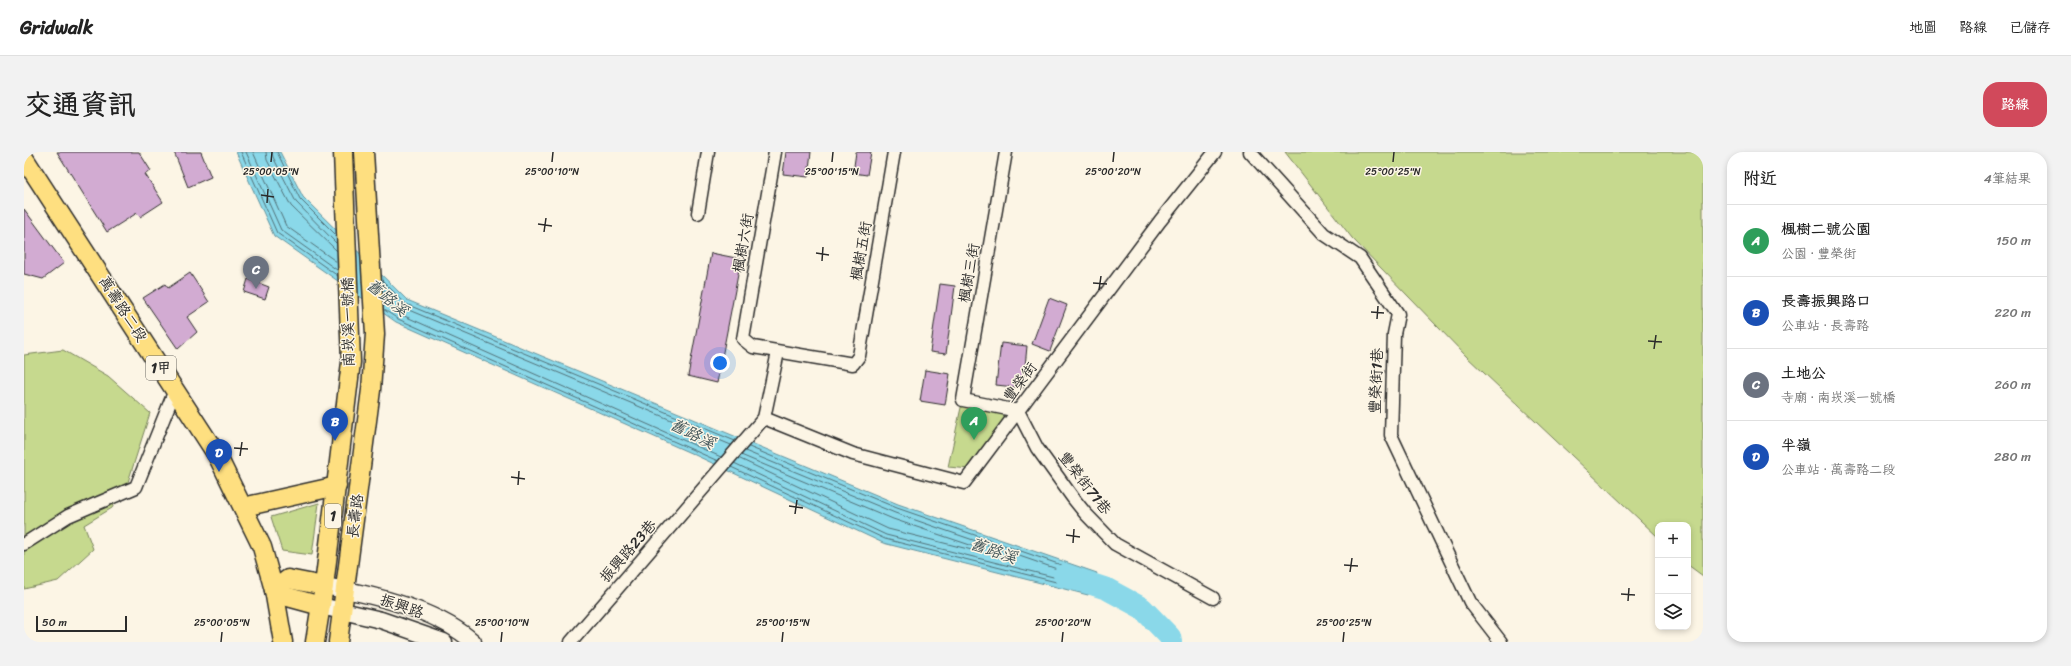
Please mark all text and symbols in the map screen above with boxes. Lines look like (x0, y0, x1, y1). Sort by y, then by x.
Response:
text: Gridwalk (20, 11, 93, 44)
text: 地圖 (1909, 15, 1937, 40)
text: 路線 (1959, 15, 1987, 40)
text: 已儲存 (2009, 15, 2051, 40)
text: 交通資訊 (24, 80, 136, 129)
button: 路線 (1983, 82, 2047, 127)
text: 25°00'05"N (243, 163, 299, 181)
text: 25°00'10"N (525, 163, 579, 181)
text: 25°00'15"N (805, 163, 859, 181)
text: 25°00'20"N (1085, 163, 1141, 181)
text: 25°00'25"N (1365, 163, 1421, 181)
text: 附近 (1743, 163, 1777, 193)
text: 4筆結果 (1984, 167, 2031, 190)
street label: 楓樹六街 (725, 211, 761, 275)
text: 楓樹二號公園 (1781, 216, 1871, 242)
street label: 楓樹五街 (843, 219, 879, 283)
text: A (1752, 229, 1760, 252)
text: 150 m (1996, 229, 2031, 252)
street label: 楓樹三街 (951, 241, 987, 305)
text: 公園 · 豐榮街 (1781, 242, 1856, 265)
pin: C (243, 256, 269, 289)
street label: 萬壽路二段 (92, 270, 154, 348)
water label: 舊路溪 (360, 271, 416, 325)
street label: 南崁溪一號橋 (334, 277, 362, 367)
text: 長壽振興路口 (1781, 288, 1871, 314)
text: B (1752, 301, 1760, 324)
text: 220 m (1994, 301, 2031, 324)
text: 公車站 · 長壽路 (1781, 314, 1869, 337)
street label: 豐榮街1巷 (1362, 347, 1390, 415)
your location (710, 353, 730, 373)
road number: 1甲 (146, 356, 176, 380)
street label: 豐榮街 (996, 356, 1044, 408)
text: 土地公 (1781, 360, 1826, 386)
text: C (1752, 373, 1760, 396)
text: 260 m (1995, 373, 2031, 396)
text: 寺廟 · 南崁溪一號橋 (1781, 386, 1895, 409)
pin: A (961, 407, 987, 440)
pin: B (322, 408, 348, 441)
water label: 舊路溪 (665, 410, 722, 458)
text: 半嶺 (1781, 432, 1811, 458)
pin: D (206, 439, 232, 472)
street label: 豐榮街71巷 (1052, 445, 1118, 521)
text: D (1752, 445, 1760, 468)
text: 280 m (1994, 445, 2031, 468)
text: 公車站 · 萬壽路二段 (1781, 458, 1895, 481)
street label: 長壽路 (339, 492, 371, 540)
road number: 1 (325, 504, 341, 528)
street label: 振興路23巷 (593, 513, 663, 589)
map controls (1655, 522, 1691, 630)
button: + (1655, 522, 1691, 558)
water label: 舊路溪 (966, 529, 1022, 572)
button: − (1655, 558, 1691, 594)
street label: 振興路 (376, 586, 428, 626)
button: layers (1655, 594, 1691, 630)
text: 50 m (42, 613, 67, 632)
scale bar (36, 614, 127, 633)
text: 25°00'05"N (194, 614, 250, 632)
text: 25°00'10"N (475, 614, 529, 632)
text: 25°00'15"N (756, 614, 810, 632)
text: 25°00'20"N (1035, 614, 1091, 632)
text: 25°00'25"N (1316, 614, 1372, 632)

